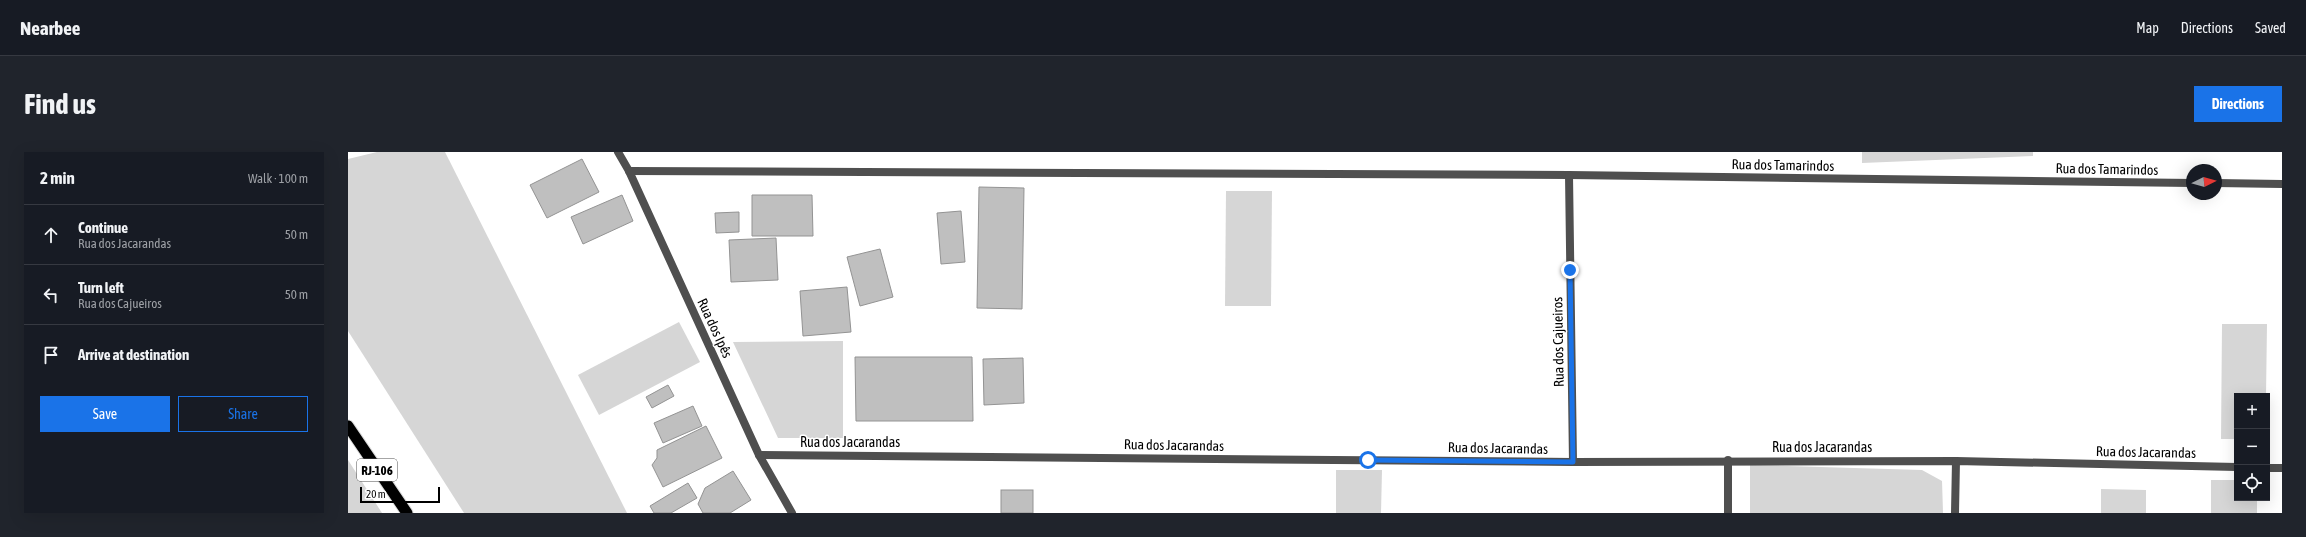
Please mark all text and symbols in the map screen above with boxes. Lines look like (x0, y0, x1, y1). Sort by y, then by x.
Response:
text: Nearbee (20, 17, 80, 39)
text: Map (2136, 20, 2159, 36)
text: Directions (2181, 20, 2233, 36)
text: Saved (2255, 20, 2286, 36)
button: Directions (2194, 86, 2282, 122)
text: Find us (24, 88, 96, 120)
street label: Rua dos Tamarindos (1731, 156, 1835, 174)
street label: Rua dos Tamarindos (2055, 160, 2159, 178)
north arrow (2186, 164, 2222, 200)
text: 2 min (40, 168, 75, 188)
text: Walk · 100 m (248, 171, 308, 186)
text: Continue (78, 219, 128, 236)
icon: ahead (40, 224, 62, 246)
text: 50 m (285, 227, 308, 242)
text: Rua dos Jacarandas (78, 236, 171, 251)
route end (1561, 261, 1579, 279)
text: Turn left (78, 279, 124, 296)
icon: left (40, 284, 62, 306)
text: 50 m (285, 287, 308, 302)
text: Rua dos Cajueiros (78, 296, 162, 311)
street label: Rua dos Ipês (694, 296, 736, 360)
street label: Rua dos Cajueiros (1549, 297, 1567, 387)
icon: arrive (40, 344, 62, 366)
text: Arrive at destination (78, 346, 189, 363)
map controls (2234, 393, 2270, 501)
button: + (2234, 393, 2270, 429)
button: Save (40, 396, 170, 432)
button: Share (178, 396, 308, 432)
button: − (2234, 429, 2270, 465)
street label: Rua dos Jacarandas (800, 434, 900, 450)
street label: Rua dos Jacarandas (1124, 436, 1224, 454)
street label: Rua dos Jacarandas (1448, 439, 1548, 457)
street label: Rua dos Jacarandas (1772, 439, 1872, 455)
street label: Rua dos Jacarandas (2096, 443, 2196, 461)
route start (1359, 451, 1377, 469)
road number: RJ-106 (357, 459, 397, 481)
button: locate (2234, 465, 2270, 501)
scale bar (360, 485, 440, 504)
text: 20 m (366, 488, 386, 500)

